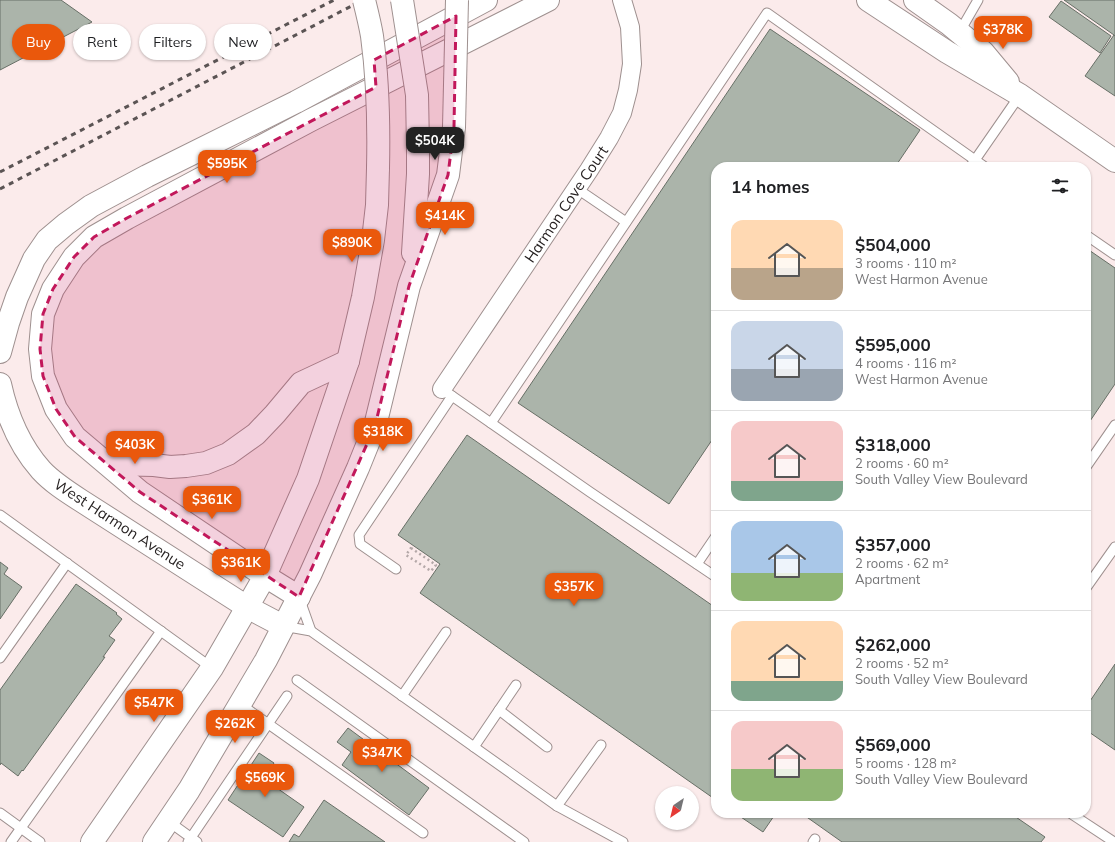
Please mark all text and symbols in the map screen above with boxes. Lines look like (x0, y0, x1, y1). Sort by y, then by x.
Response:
pin: $378K (975, 16, 1031, 50)
text: $378K (983, 21, 1023, 37)
chip: Buy (12, 24, 65, 60)
chip: Rent (73, 24, 131, 60)
chip: Filters (139, 24, 206, 60)
chip: New (214, 24, 272, 60)
pin: $504K (407, 127, 463, 161)
text: $504K (415, 132, 455, 148)
street label: Harmon Cove Court (520, 142, 612, 266)
pin: $595K (199, 150, 255, 184)
text: $595K (207, 155, 247, 171)
icon: filters (1049, 175, 1071, 197)
text: 14 homes (731, 176, 810, 197)
pin: $414K (417, 202, 473, 236)
text: $414K (425, 207, 465, 223)
pin: $890K (324, 229, 380, 263)
text: $890K (332, 234, 372, 250)
text: $504,000 (855, 234, 931, 255)
icon: home (763, 236, 811, 284)
text: 3 rooms · 110 m² (855, 255, 956, 271)
text: West Harmon Avenue (855, 271, 988, 287)
text: $595,000 (855, 334, 931, 355)
icon: home (763, 337, 811, 385)
text: 4 rooms · 116 m² (855, 355, 956, 371)
text: West Harmon Avenue (855, 371, 988, 387)
pin: $318K (355, 418, 411, 452)
text: $318K (363, 423, 403, 439)
pin: $403K (107, 431, 163, 465)
text: $318,000 (855, 434, 931, 455)
text: $403K (115, 436, 155, 452)
icon: home (763, 437, 811, 485)
text: 2 rooms · 60 m² (855, 455, 949, 471)
text: South Valley View Boulevard (855, 471, 1028, 487)
street label: West Harmon Avenue (51, 474, 189, 574)
pin: $361K (184, 486, 240, 520)
text: $361K (192, 491, 232, 507)
text: $357,000 (855, 534, 931, 555)
icon: home (763, 537, 811, 585)
pin: $361K (213, 549, 269, 583)
text: $361K (221, 554, 261, 570)
text: 2 rooms · 62 m² (855, 555, 949, 571)
text: Apartment (855, 571, 920, 587)
pin: $357K (546, 573, 602, 607)
text: $357K (554, 578, 594, 594)
text: $262,000 (855, 634, 931, 655)
icon: home (763, 637, 811, 685)
text: 2 rooms · 52 m² (855, 655, 949, 671)
text: South Valley View Boulevard (855, 671, 1028, 687)
pin: $547K (126, 689, 182, 723)
text: $547K (134, 694, 174, 710)
pin: $262K (207, 710, 263, 744)
text: $262K (215, 715, 255, 731)
text: $569,000 (855, 734, 931, 755)
icon: home (763, 737, 811, 785)
pin: $347K (354, 739, 410, 773)
text: $347K (362, 744, 402, 760)
text: 5 rooms · 128 m² (855, 755, 956, 771)
pin: $569K (237, 764, 293, 798)
text: $569K (245, 769, 285, 785)
text: South Valley View Boulevard (855, 771, 1028, 787)
north arrow (655, 786, 699, 830)
map controls (655, 786, 699, 830)

